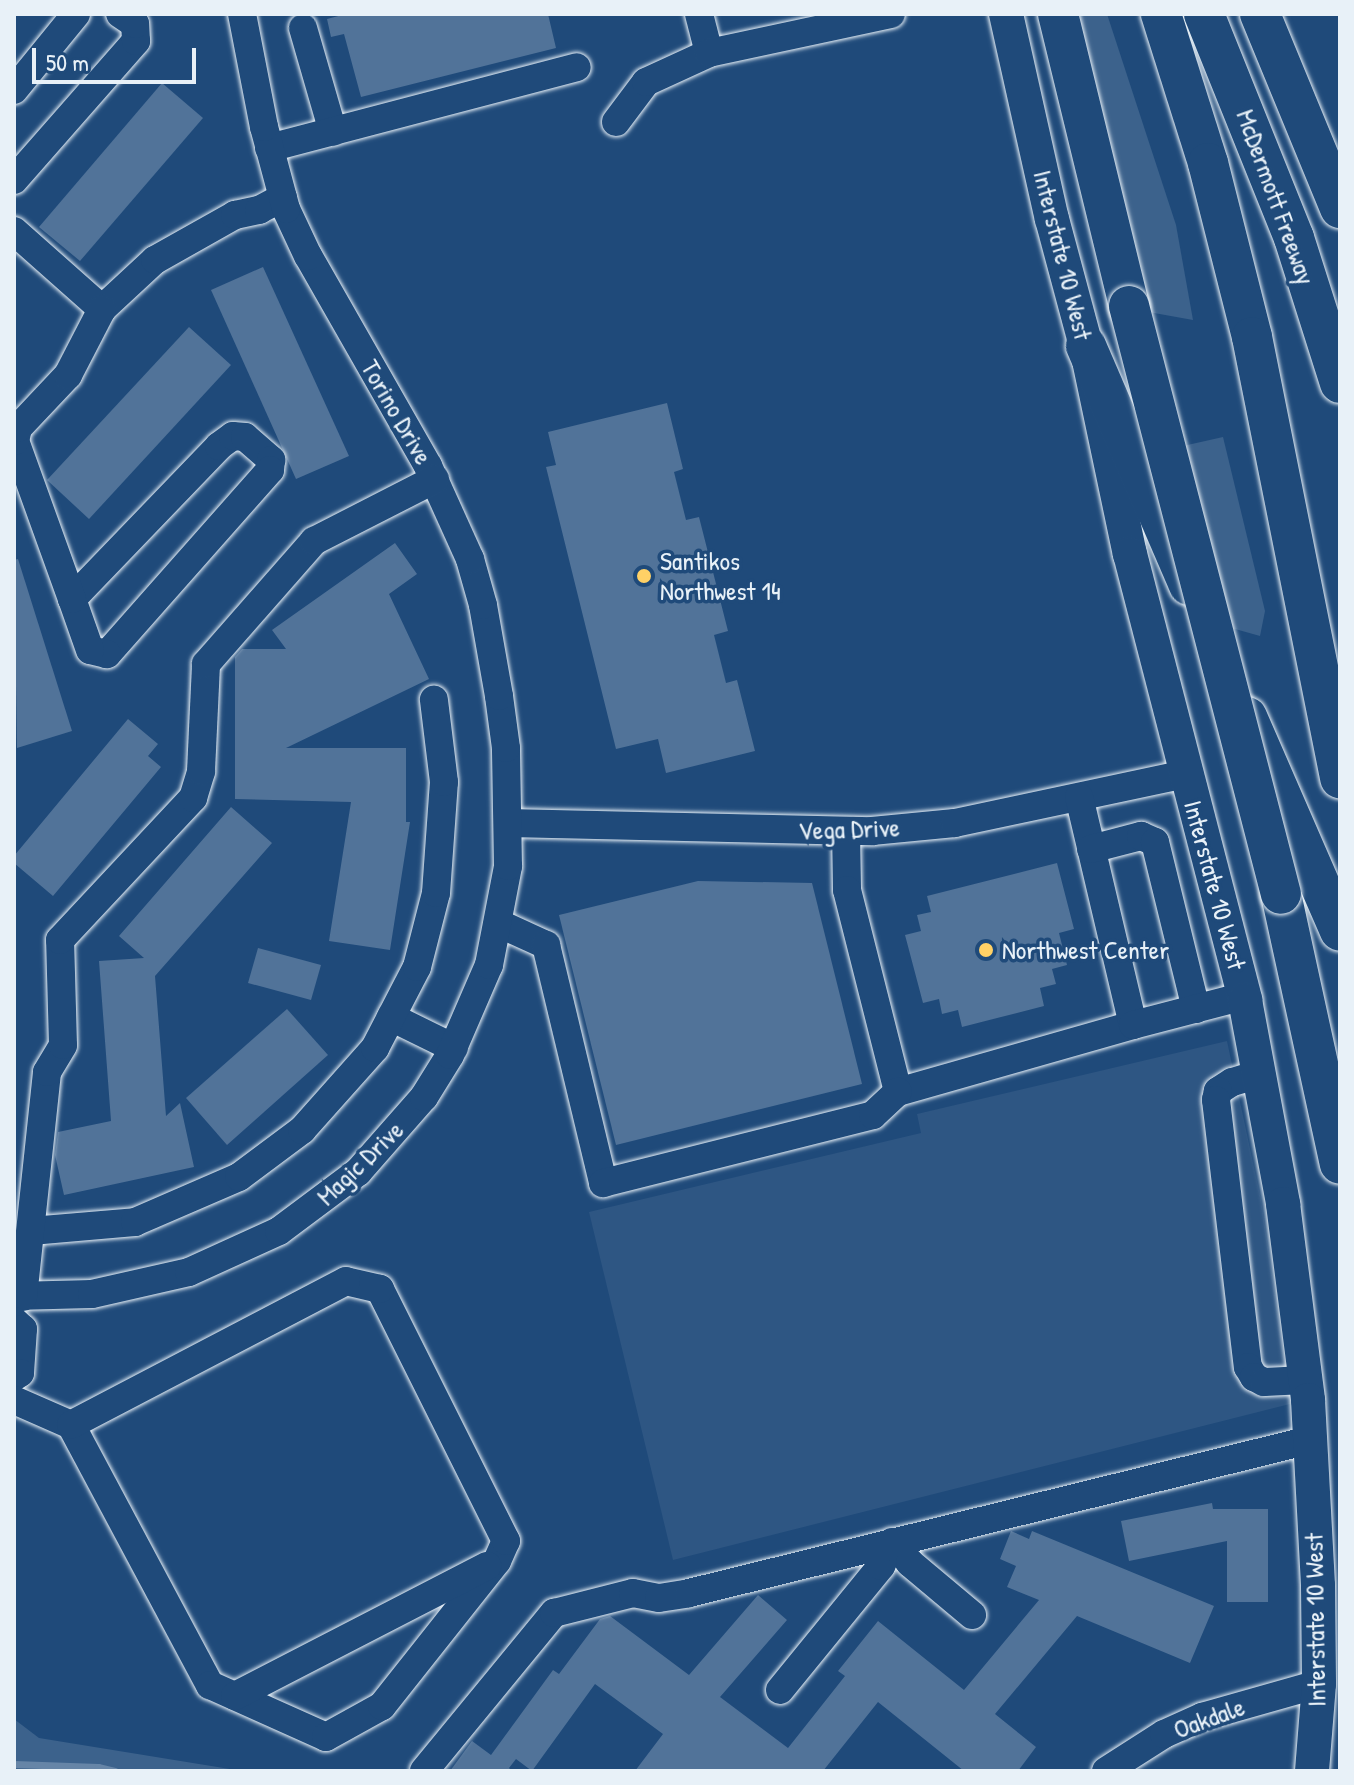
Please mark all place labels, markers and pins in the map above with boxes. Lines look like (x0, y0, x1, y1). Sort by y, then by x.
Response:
place label: Santikos Northwest 14 (660, 545, 781, 606)
marker: Santikos Northwest 14 (635, 567, 653, 585)
place label: Northwest Center (1002, 934, 1169, 966)
marker: Northwest Center (977, 941, 995, 959)

